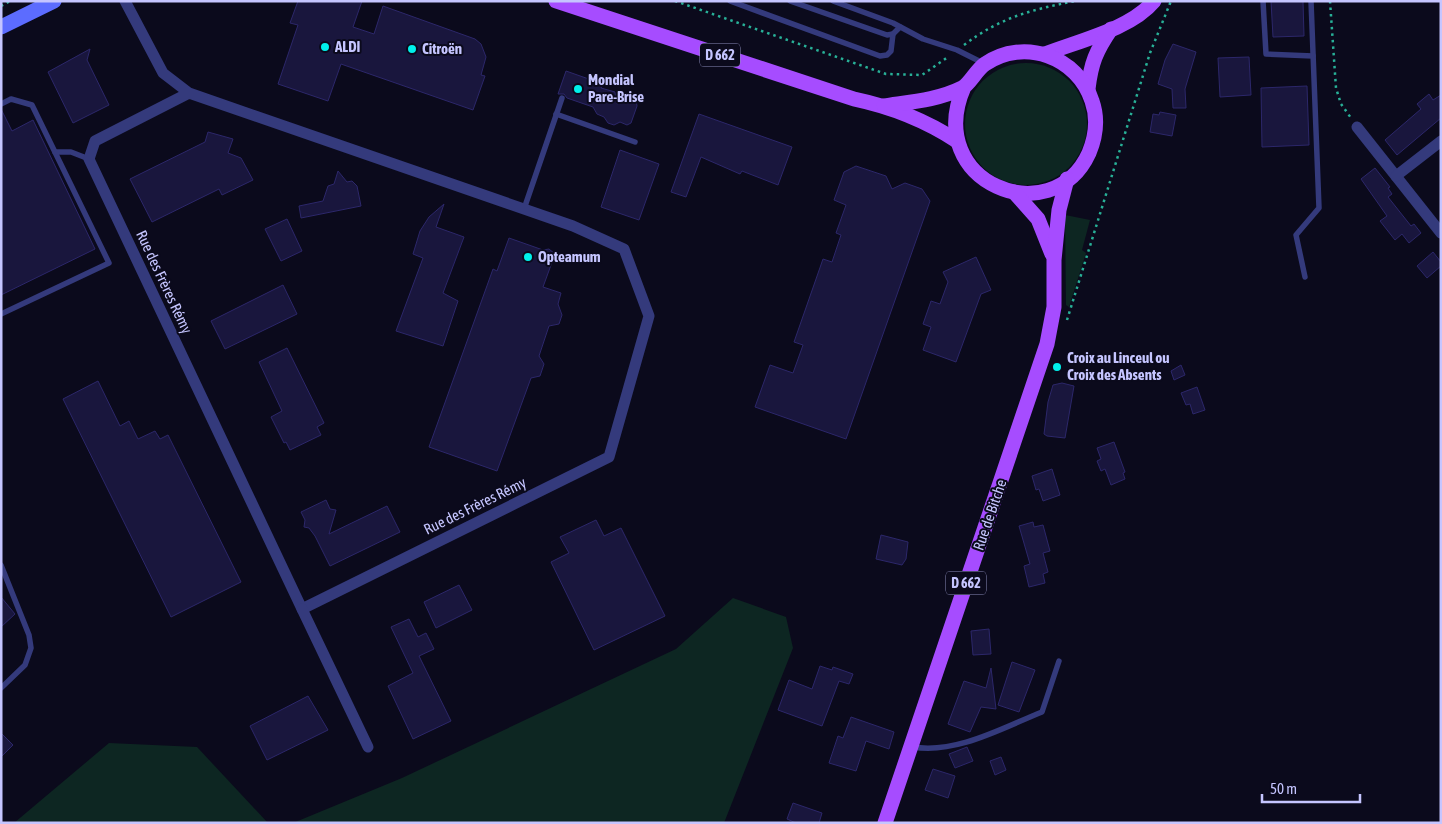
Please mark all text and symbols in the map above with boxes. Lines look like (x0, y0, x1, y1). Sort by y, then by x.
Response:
place label: ALDI (334, 38, 361, 55)
place label: Citroën (422, 40, 462, 57)
marker: ALDI (319, 41, 331, 53)
marker: Citroën (406, 43, 418, 55)
road number: D 662 (700, 44, 740, 66)
place label: Mondial Pare-Brise (588, 71, 644, 105)
marker: Mondial Pare-Brise (572, 83, 584, 95)
street label: Rue des Frères Rémy (133, 228, 196, 336)
place label: Opteamum (538, 248, 601, 265)
marker: Opteamum (522, 251, 534, 263)
place label: Croix au Linceul ou Croix des Absents (1067, 349, 1170, 383)
marker: Croix au Linceul ou Croix des Absents (1051, 361, 1063, 373)
street label: Rue des Frères Rémy (421, 473, 529, 538)
street label: Rue de Bitche (969, 477, 1010, 553)
road number: D 662 (946, 572, 986, 594)
scale bar (1262, 772, 1360, 804)
text: 50 m (1270, 780, 1297, 797)

